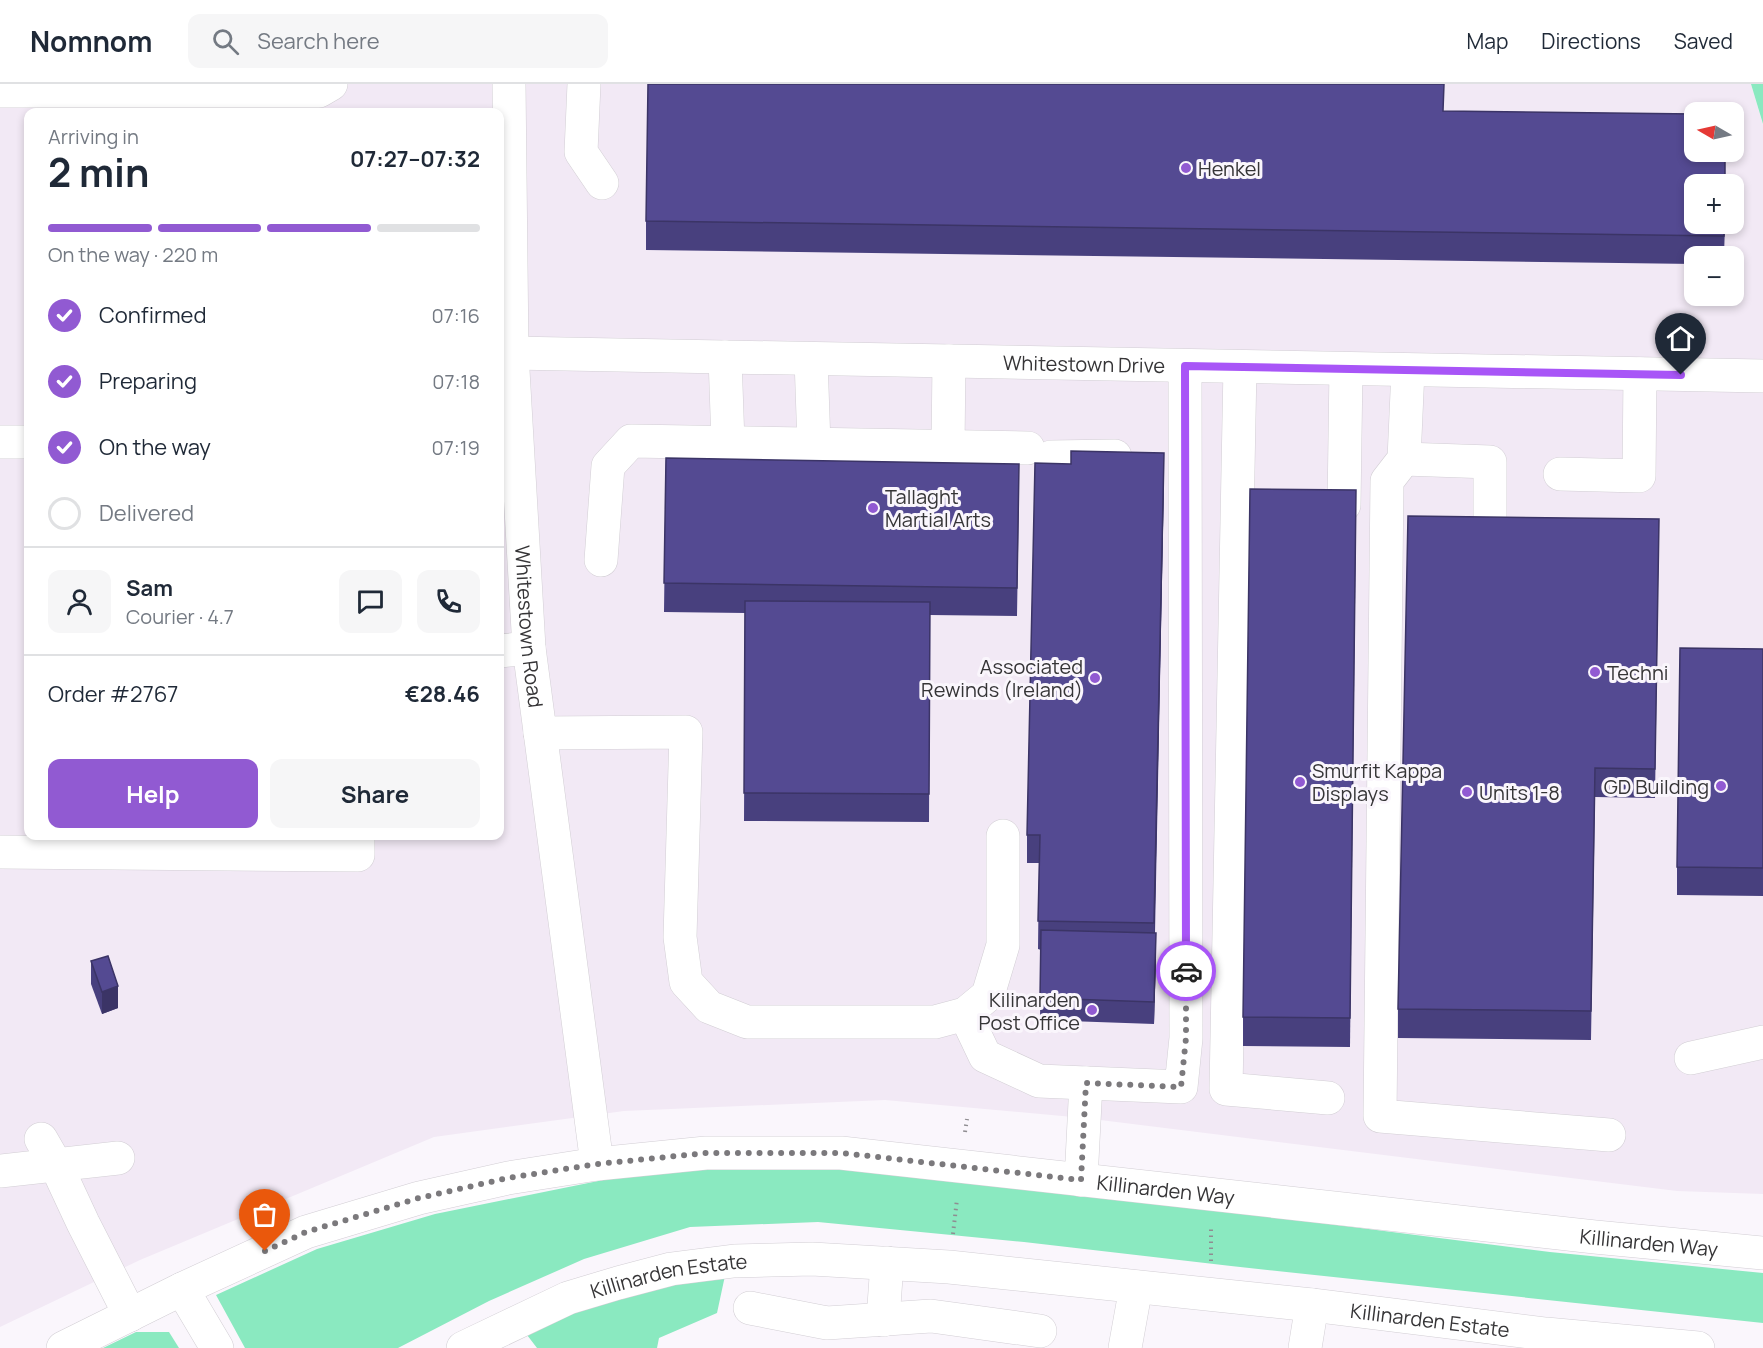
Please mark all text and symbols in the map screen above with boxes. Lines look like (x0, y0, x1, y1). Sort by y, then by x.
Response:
search box (188, 14, 608, 68)
text: Nomnom (30, 22, 152, 60)
icon: search (209, 25, 242, 58)
text: Search here (257, 26, 380, 56)
text: Map (1467, 27, 1508, 55)
text: Directions (1541, 27, 1641, 55)
text: Saved (1674, 27, 1733, 55)
north arrow (1684, 102, 1744, 162)
map controls (1684, 102, 1744, 306)
text: Arriving in (48, 123, 139, 150)
text: 07:27–07:32 (350, 144, 480, 174)
text: 2 min (48, 145, 149, 199)
place label: Henkel (1198, 155, 1261, 182)
marker: Henkel (1179, 161, 1193, 175)
button: + (1684, 174, 1744, 234)
text: On the way · 220 m (48, 241, 218, 268)
button: − (1684, 246, 1744, 306)
icon: check (48, 299, 81, 332)
text: Confirmed (99, 300, 207, 330)
text: 07:16 (432, 302, 480, 329)
pin (1655, 313, 1706, 375)
icon: home (1664, 322, 1697, 355)
street label: Whitestown Drive (1003, 349, 1165, 379)
icon: check (48, 365, 81, 398)
text: Preparing (99, 366, 197, 396)
text: 07:18 (432, 368, 480, 395)
icon: check (48, 431, 81, 464)
text: On the way (99, 432, 211, 462)
text: 07:19 (432, 434, 480, 461)
place label: Tallaght Martial Arts (885, 483, 991, 533)
text: Delivered (99, 498, 194, 528)
marker: Tallaght Martial Arts (866, 501, 880, 515)
street label: Whitestown Road (510, 544, 550, 709)
button: person (48, 570, 111, 633)
button: chat (339, 570, 402, 633)
button: phone (417, 570, 480, 633)
text: Sam (126, 573, 173, 603)
text: Courier · 4.7 (126, 603, 234, 630)
place label: Associated Rewinds (Ireland) (921, 653, 1083, 703)
place label: Techni (1607, 659, 1669, 686)
marker: Techni (1588, 665, 1602, 679)
marker: Associated Rewinds (Ireland) (1088, 671, 1102, 685)
text: Order #2767 (48, 679, 178, 709)
text: €28.46 (405, 679, 480, 709)
place label: Smurfit Kappa Displays (1312, 757, 1442, 807)
button: Help (48, 759, 258, 828)
button: Share (270, 759, 480, 828)
place label: GD Building (1604, 773, 1709, 800)
marker: Smurfit Kappa Displays (1293, 775, 1307, 789)
place label: Units 1-8 (1479, 779, 1560, 806)
marker: GD Building (1714, 779, 1728, 793)
marker: Units 1-8 (1460, 785, 1474, 799)
courier (1156, 941, 1216, 1001)
icon: car (1170, 955, 1203, 988)
place label: Kilinarden Post Office (979, 986, 1080, 1036)
marker: Kilinarden Post Office (1085, 1003, 1099, 1017)
street label: Killinarden Way (1095, 1168, 1237, 1210)
pin (239, 1189, 290, 1251)
icon: bag (248, 1198, 281, 1231)
street label: Killinarden Way (1578, 1222, 1720, 1262)
street label: Killinarden Estate (587, 1247, 748, 1304)
street label: Killinarden Estate (1349, 1296, 1511, 1343)

